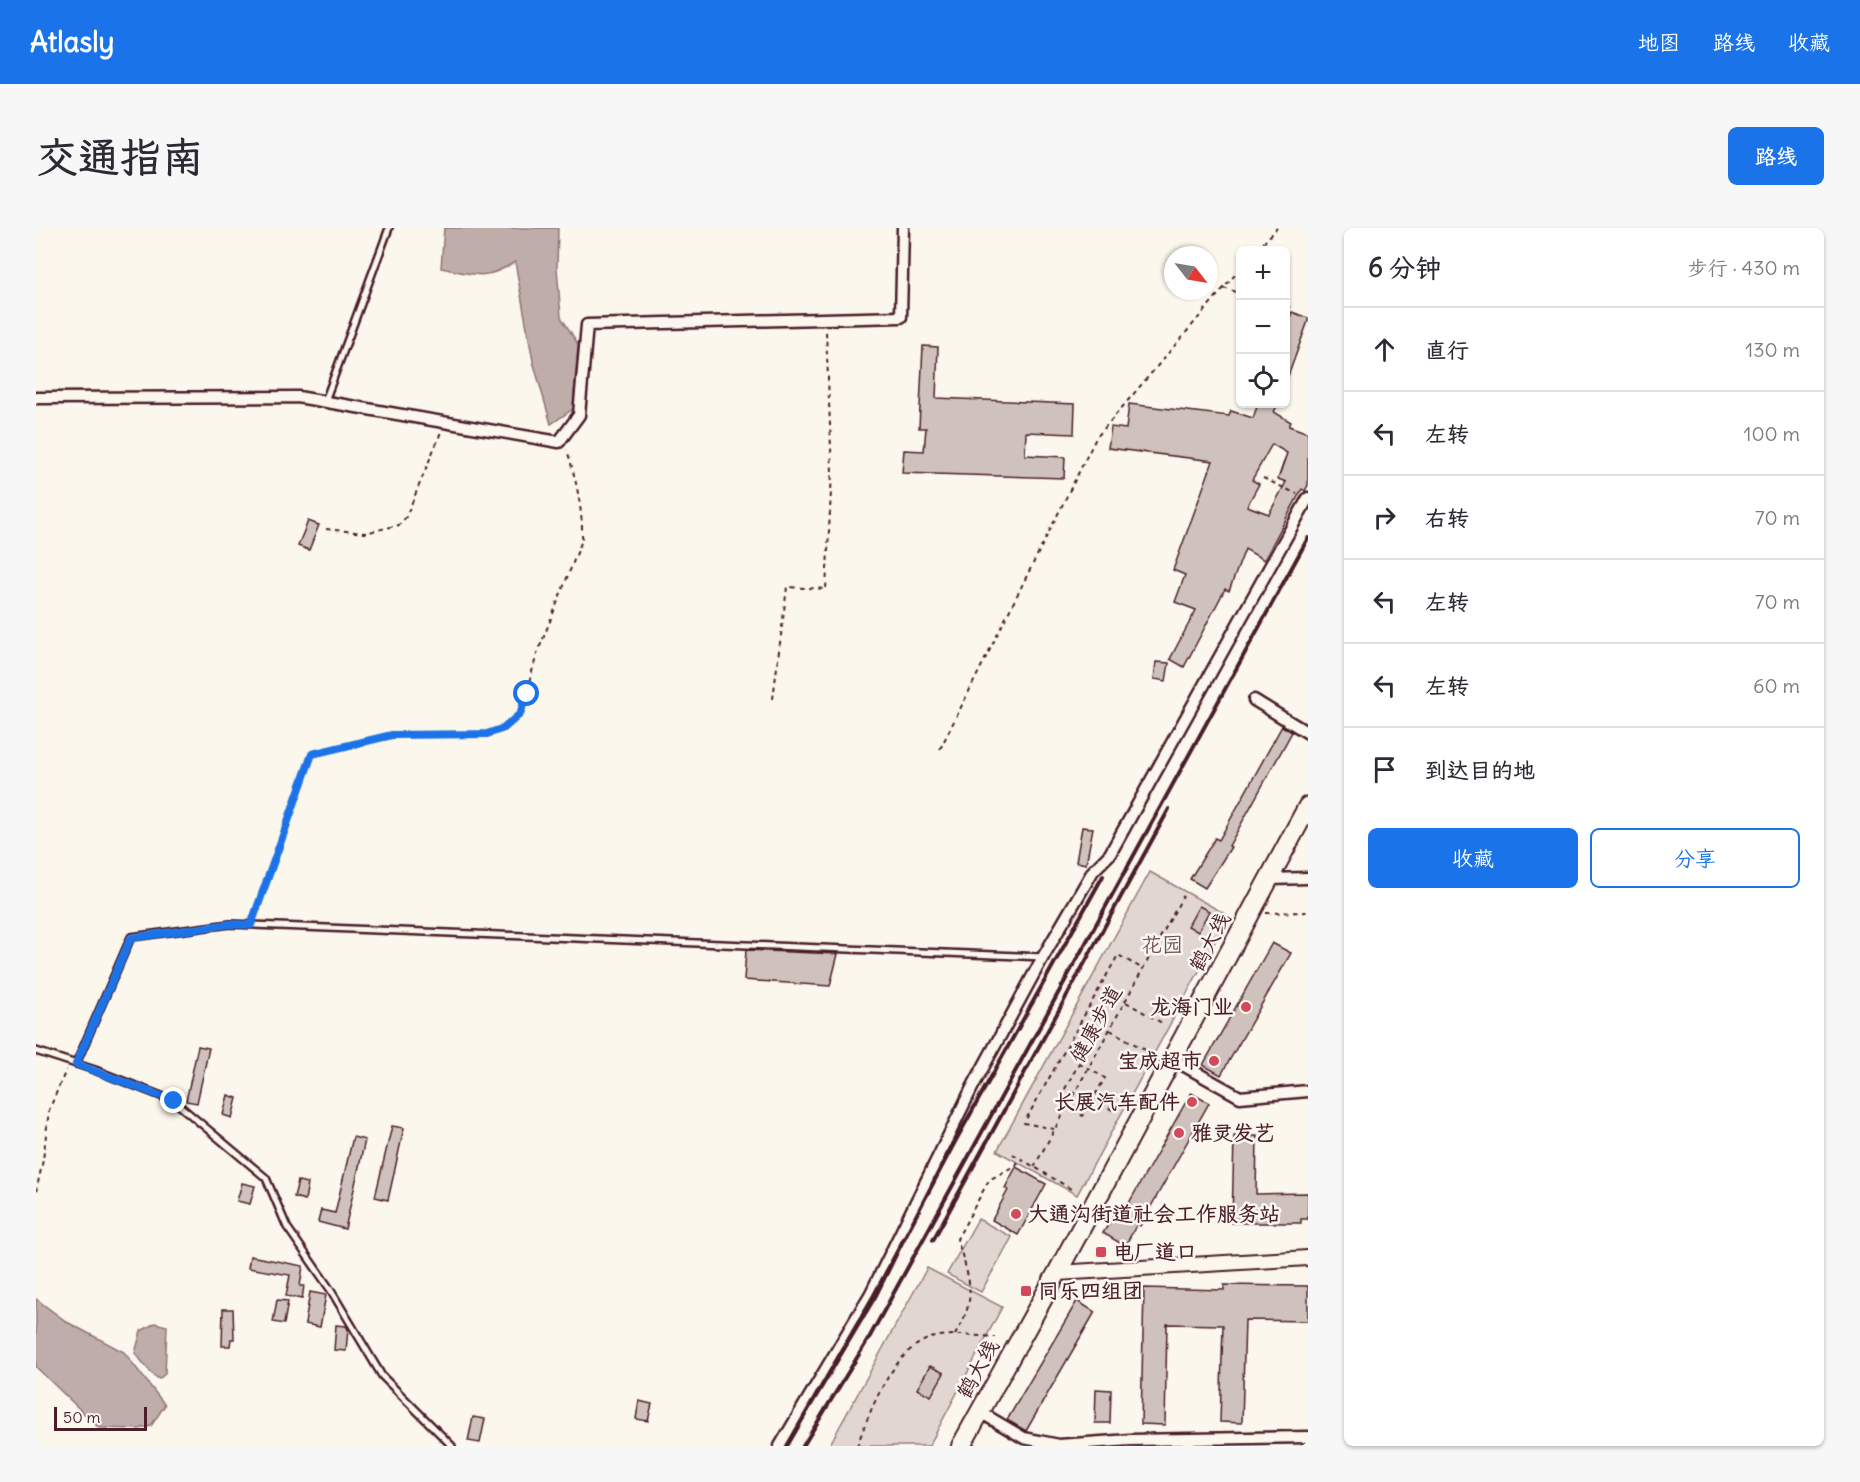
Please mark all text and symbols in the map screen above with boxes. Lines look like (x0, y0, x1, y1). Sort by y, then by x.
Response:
text: Atlasly (30, 24, 114, 60)
text: 地图 (1638, 29, 1680, 56)
text: 路线 (1713, 29, 1755, 56)
text: 收藏 (1788, 29, 1830, 56)
button: 路线 (1728, 127, 1824, 185)
text: 交通指南 (36, 131, 204, 183)
north arrow (1164, 246, 1218, 300)
map controls (1236, 246, 1290, 408)
button: + (1236, 246, 1290, 300)
text: 6 分钟 (1368, 251, 1441, 284)
text: 步行 · 430 m (1688, 255, 1800, 280)
button: − (1236, 300, 1290, 354)
icon: ahead (1368, 333, 1401, 366)
text: 直行 (1425, 336, 1469, 364)
text: 130 m (1745, 337, 1800, 362)
button: locate (1236, 354, 1290, 408)
icon: left (1368, 417, 1401, 450)
text: 左转 (1425, 420, 1469, 448)
text: 100 m (1743, 421, 1800, 446)
icon: right (1368, 501, 1401, 534)
text: 右转 (1425, 504, 1469, 532)
text: 70 m (1755, 505, 1800, 530)
icon: left (1368, 585, 1401, 618)
text: 左转 (1425, 588, 1469, 616)
text: 70 m (1755, 589, 1800, 614)
icon: left (1368, 669, 1401, 702)
text: 左转 (1425, 672, 1469, 700)
text: 60 m (1753, 673, 1800, 698)
route start (513, 680, 539, 706)
icon: arrive (1368, 753, 1401, 786)
text: 到达目的地 (1425, 756, 1535, 784)
button: 收藏 (1368, 828, 1578, 888)
button: 分享 (1590, 828, 1800, 888)
street label: 鹤大线 (1183, 908, 1236, 976)
park label: 花园 (1141, 931, 1183, 958)
street label: 健康步道 (1063, 980, 1128, 1067)
place label: 龙海门业 (1150, 993, 1234, 1020)
marker: 龙海门业 (1239, 1000, 1253, 1014)
place label: 宝成超市 (1118, 1047, 1202, 1074)
marker: 宝成超市 (1207, 1054, 1221, 1068)
route end (160, 1087, 186, 1113)
place label: 长展汽车配件 (1054, 1088, 1180, 1115)
marker: 长展汽车配件 (1185, 1095, 1199, 1109)
place label: 雅灵发艺 (1191, 1119, 1275, 1146)
marker: 雅灵发艺 (1172, 1126, 1186, 1140)
place label: 大通沟街道社会工作服务站 (1028, 1200, 1280, 1227)
marker: 大通沟街道社会工作服务站 (1009, 1207, 1023, 1221)
place label: 电厂道口 (1113, 1238, 1197, 1265)
marker: 电厂道口 (1094, 1245, 1108, 1259)
place label: 同乐四组团 (1038, 1277, 1143, 1304)
marker: 同乐四组团 (1019, 1284, 1033, 1298)
street label: 鹤大线 (950, 1335, 1005, 1403)
scale bar (54, 1404, 147, 1432)
text: 50 m (63, 1407, 101, 1427)

